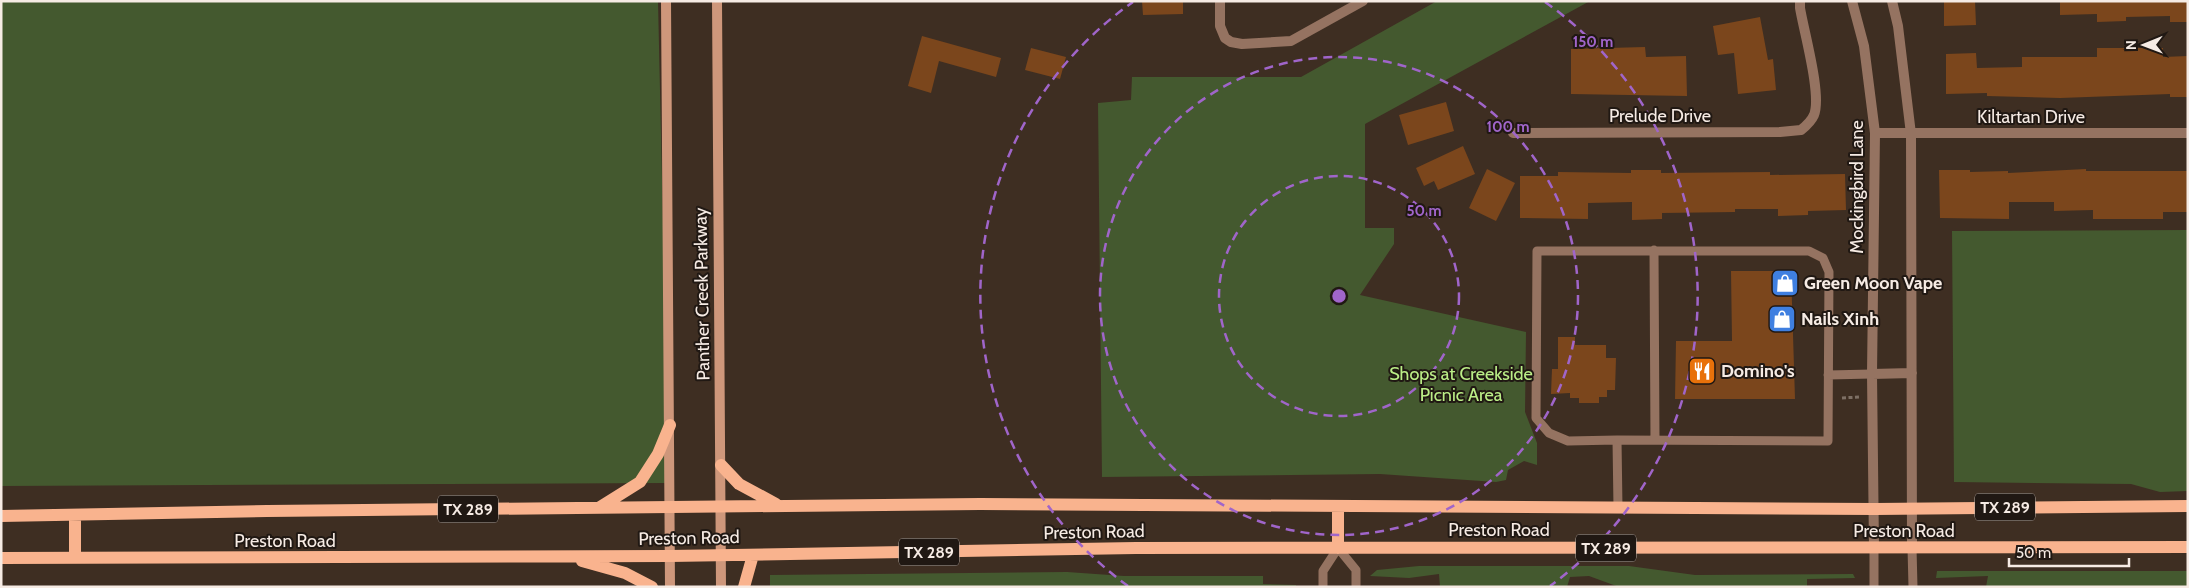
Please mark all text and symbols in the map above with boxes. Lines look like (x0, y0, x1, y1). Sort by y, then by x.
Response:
north arrow (2119, 20, 2169, 70)
text: 150 m (1573, 33, 1613, 51)
text: N (2122, 40, 2140, 50)
street label: Prelude Drive (1609, 105, 1711, 127)
street label: Kiltartan Drive (1977, 106, 2085, 128)
text: 100 m (1486, 118, 1530, 136)
street label: Mockingbird Lane (1846, 120, 1868, 254)
text: 50 m (1406, 202, 1442, 220)
street label: Panther Creek Parkway (689, 207, 715, 381)
shop icon: Green Moon Vape (1770, 268, 1800, 298)
place label: Green Moon Vape (1804, 272, 1942, 294)
centre of rings (1330, 287, 1348, 305)
shop icon: Nails Xinh (1767, 304, 1797, 334)
place label: Nails Xinh (1801, 308, 1879, 330)
restaurant icon: Domino's (1687, 356, 1717, 386)
place label: Domino's (1721, 360, 1795, 382)
park label: Shops at Creekside Picnic Area (1389, 363, 1533, 406)
road number: TX 289 (1975, 494, 2035, 520)
road number: TX 289 (438, 496, 498, 522)
street label: Preston Road (1448, 519, 1550, 541)
street label: Preston Road (1043, 520, 1145, 544)
street label: Preston Road (1853, 520, 1955, 542)
street label: Preston Road (638, 526, 740, 550)
street label: Preston Road (234, 530, 336, 552)
road number: TX 289 (1576, 534, 1636, 562)
scale bar (2009, 536, 2129, 568)
road number: TX 289 (899, 538, 959, 566)
text: 50 m (2016, 544, 2051, 562)

